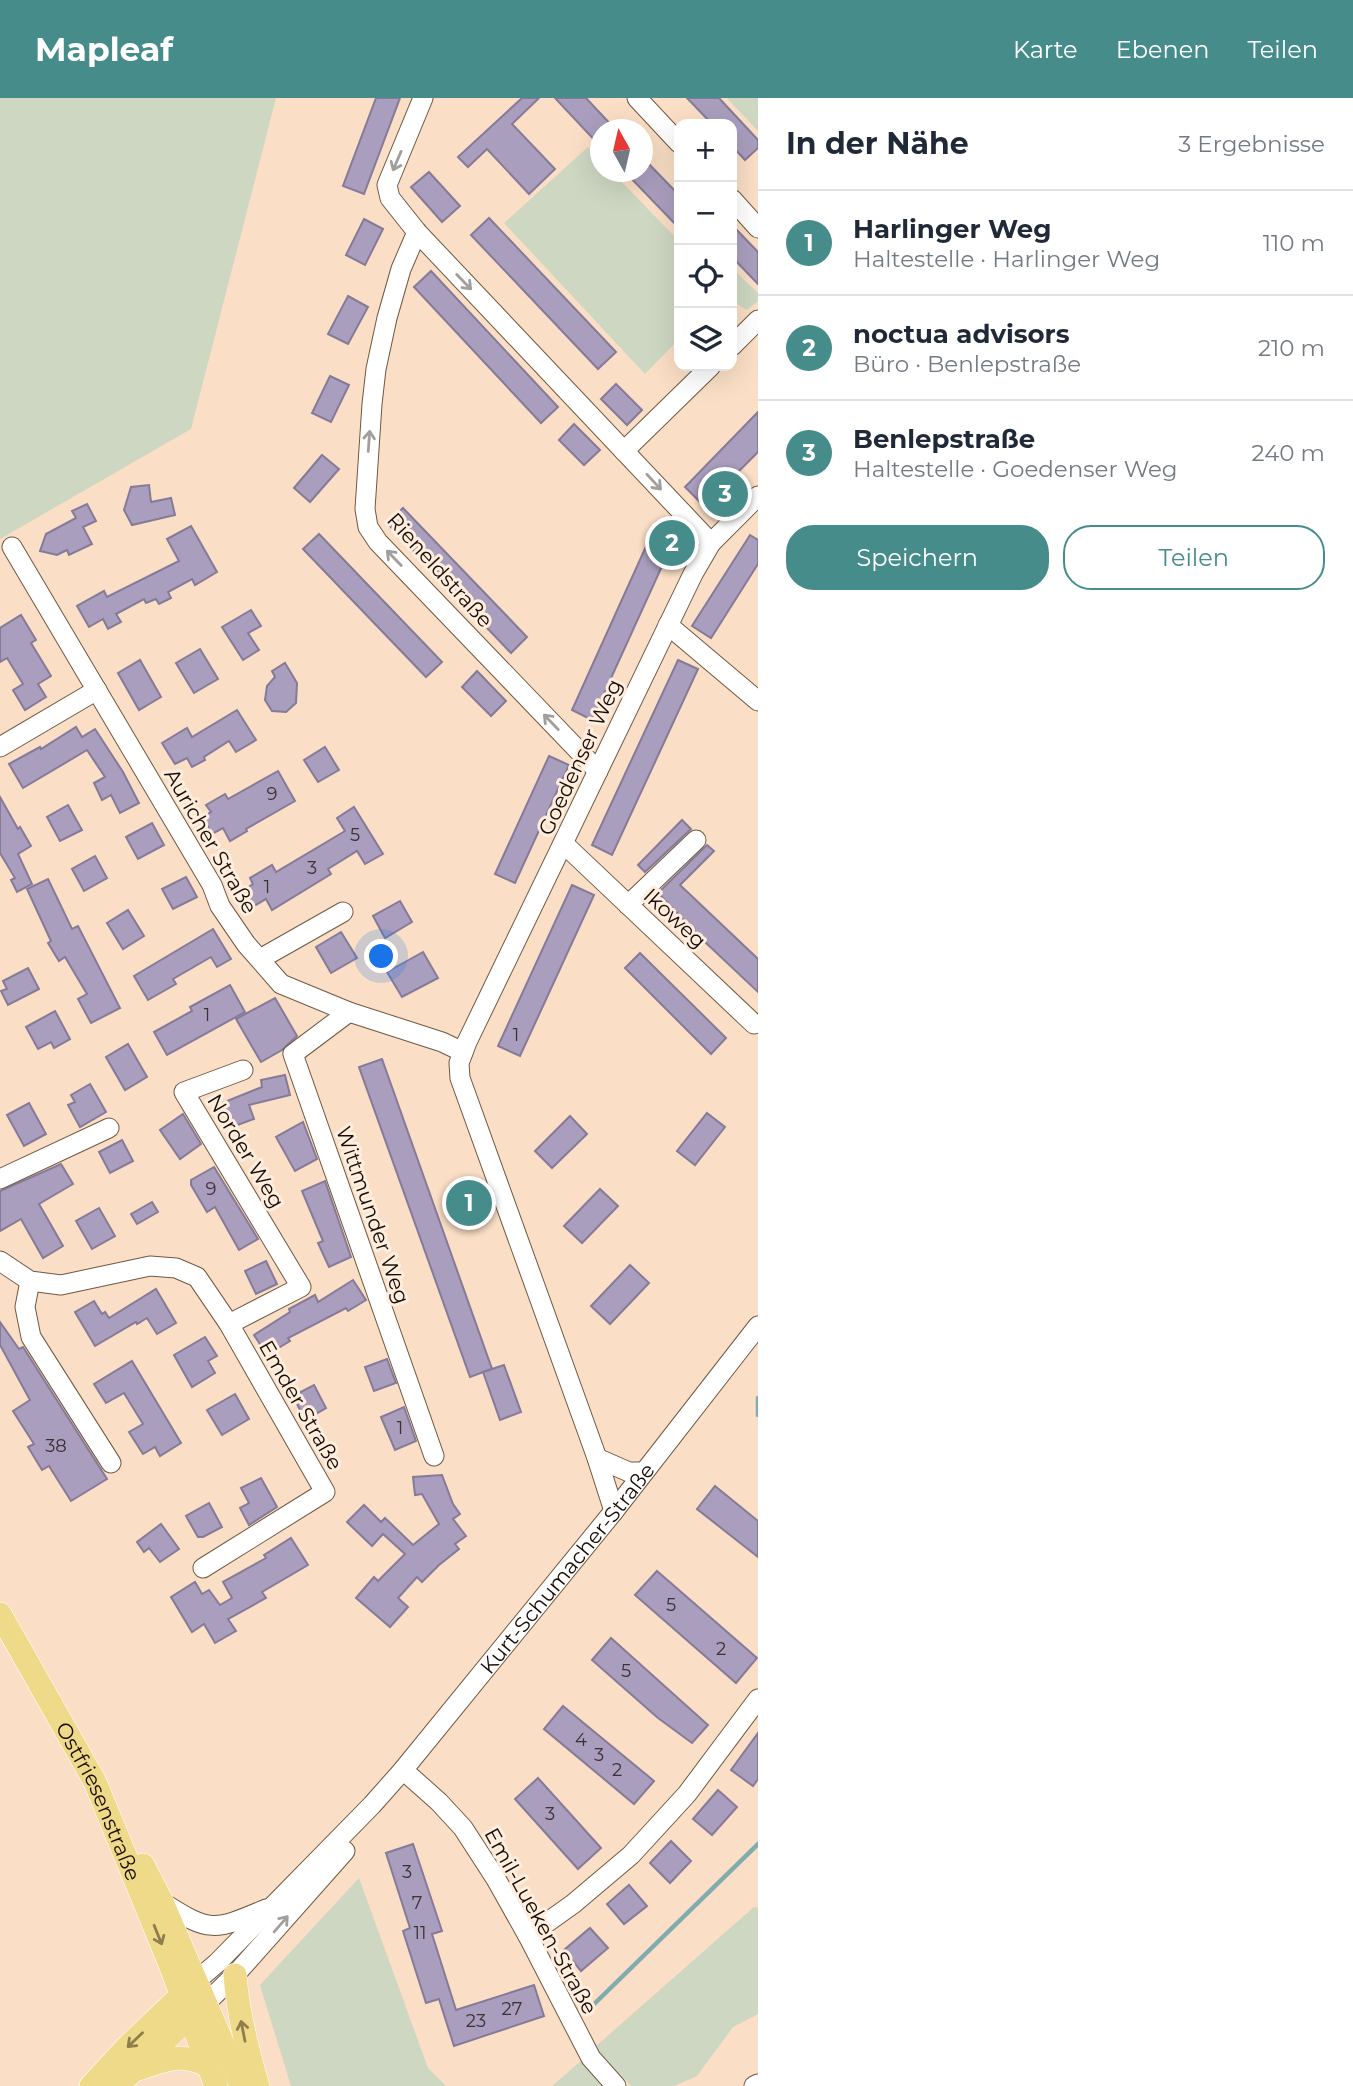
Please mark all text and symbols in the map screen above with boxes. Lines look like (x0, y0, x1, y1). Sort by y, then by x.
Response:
text: Mapleaf (35, 29, 173, 69)
text: Karte (1013, 35, 1078, 64)
text: Ebenen (1116, 35, 1209, 64)
text: Teilen (1247, 35, 1318, 64)
north arrow (590, 119, 653, 182)
map controls (674, 119, 737, 371)
button: + (674, 119, 737, 182)
text: In der Nähe (786, 125, 969, 162)
text: 3 Ergebnisse (1178, 130, 1325, 158)
one-way arrow (390, 150, 403, 171)
button: − (674, 182, 737, 245)
text: Harlinger Weg (853, 213, 1051, 245)
text: 1 (804, 229, 814, 257)
text: 110 m (1263, 229, 1325, 257)
button: locate (674, 245, 737, 308)
text: Haltestelle · Harlinger Weg (853, 245, 1160, 273)
one-way arrow (455, 273, 472, 290)
button: layers (674, 308, 737, 371)
text: noctua advisors (853, 318, 1070, 350)
text: 2 (802, 334, 816, 362)
text: 210 m (1258, 334, 1325, 362)
text: Büro · Benlepstraße (853, 350, 1081, 378)
text: Benlepstraße (853, 423, 1035, 455)
one-way arrow (363, 430, 376, 453)
text: 3 (802, 439, 816, 467)
text: 240 m (1252, 439, 1325, 467)
text: Haltestelle · Goedenser Weg (853, 455, 1178, 483)
pin: 3 (702, 468, 748, 520)
one-way arrow (645, 473, 662, 490)
street label: Rieneldstraße (382, 507, 498, 633)
pin: 2 (649, 517, 695, 569)
button: Speichern (786, 525, 1049, 590)
button: Teilen (1063, 525, 1325, 590)
one-way arrow (385, 550, 402, 567)
street label: Goedenser Weg (533, 675, 627, 839)
one-way arrow (543, 714, 560, 731)
street label: Auricher Straße (159, 764, 263, 918)
house number: 9 (267, 783, 278, 805)
house number: 5 (350, 824, 360, 846)
house number: 3 (307, 857, 317, 879)
house number: 1 (264, 876, 270, 898)
street label: Ikoweg (638, 883, 712, 953)
your location (364, 939, 398, 973)
house number: 1 (204, 1004, 210, 1026)
house number: 1 (513, 1024, 519, 1046)
street label: Norder Weg (202, 1089, 290, 1213)
street label: Wittmunder Weg (331, 1123, 415, 1307)
pin: 1 (446, 1177, 492, 1229)
house number: 9 (206, 1178, 217, 1200)
street label: Emder Straße (254, 1336, 348, 1474)
house number: 1 (397, 1417, 403, 1439)
house number: 38 (45, 1435, 67, 1457)
street label: Kurt-Schumacher-Straße (474, 1458, 659, 1678)
house number: 5 (666, 1594, 676, 1616)
house number: 2 (716, 1638, 726, 1660)
house number: 5 (621, 1660, 631, 1682)
street label: Ostfriesenstraße (51, 1717, 147, 1884)
house number: 4 (575, 1729, 587, 1751)
house number: 3 (594, 1744, 604, 1766)
house number: 2 (612, 1759, 622, 1781)
house number: 3 (545, 1803, 555, 1825)
street label: Emil-Lueken-Straße (479, 1823, 603, 2019)
house number: 3 (402, 1861, 412, 1883)
house number: 7 (412, 1892, 422, 1914)
one-way arrow (273, 1915, 289, 1933)
house number: 11 (414, 1922, 427, 1944)
one-way arrow (152, 1924, 165, 1946)
house number: 27 (502, 1998, 522, 2020)
house number: 23 (466, 2010, 486, 2032)
one-way arrow (235, 2020, 249, 2043)
one-way arrow (127, 2031, 144, 2048)

